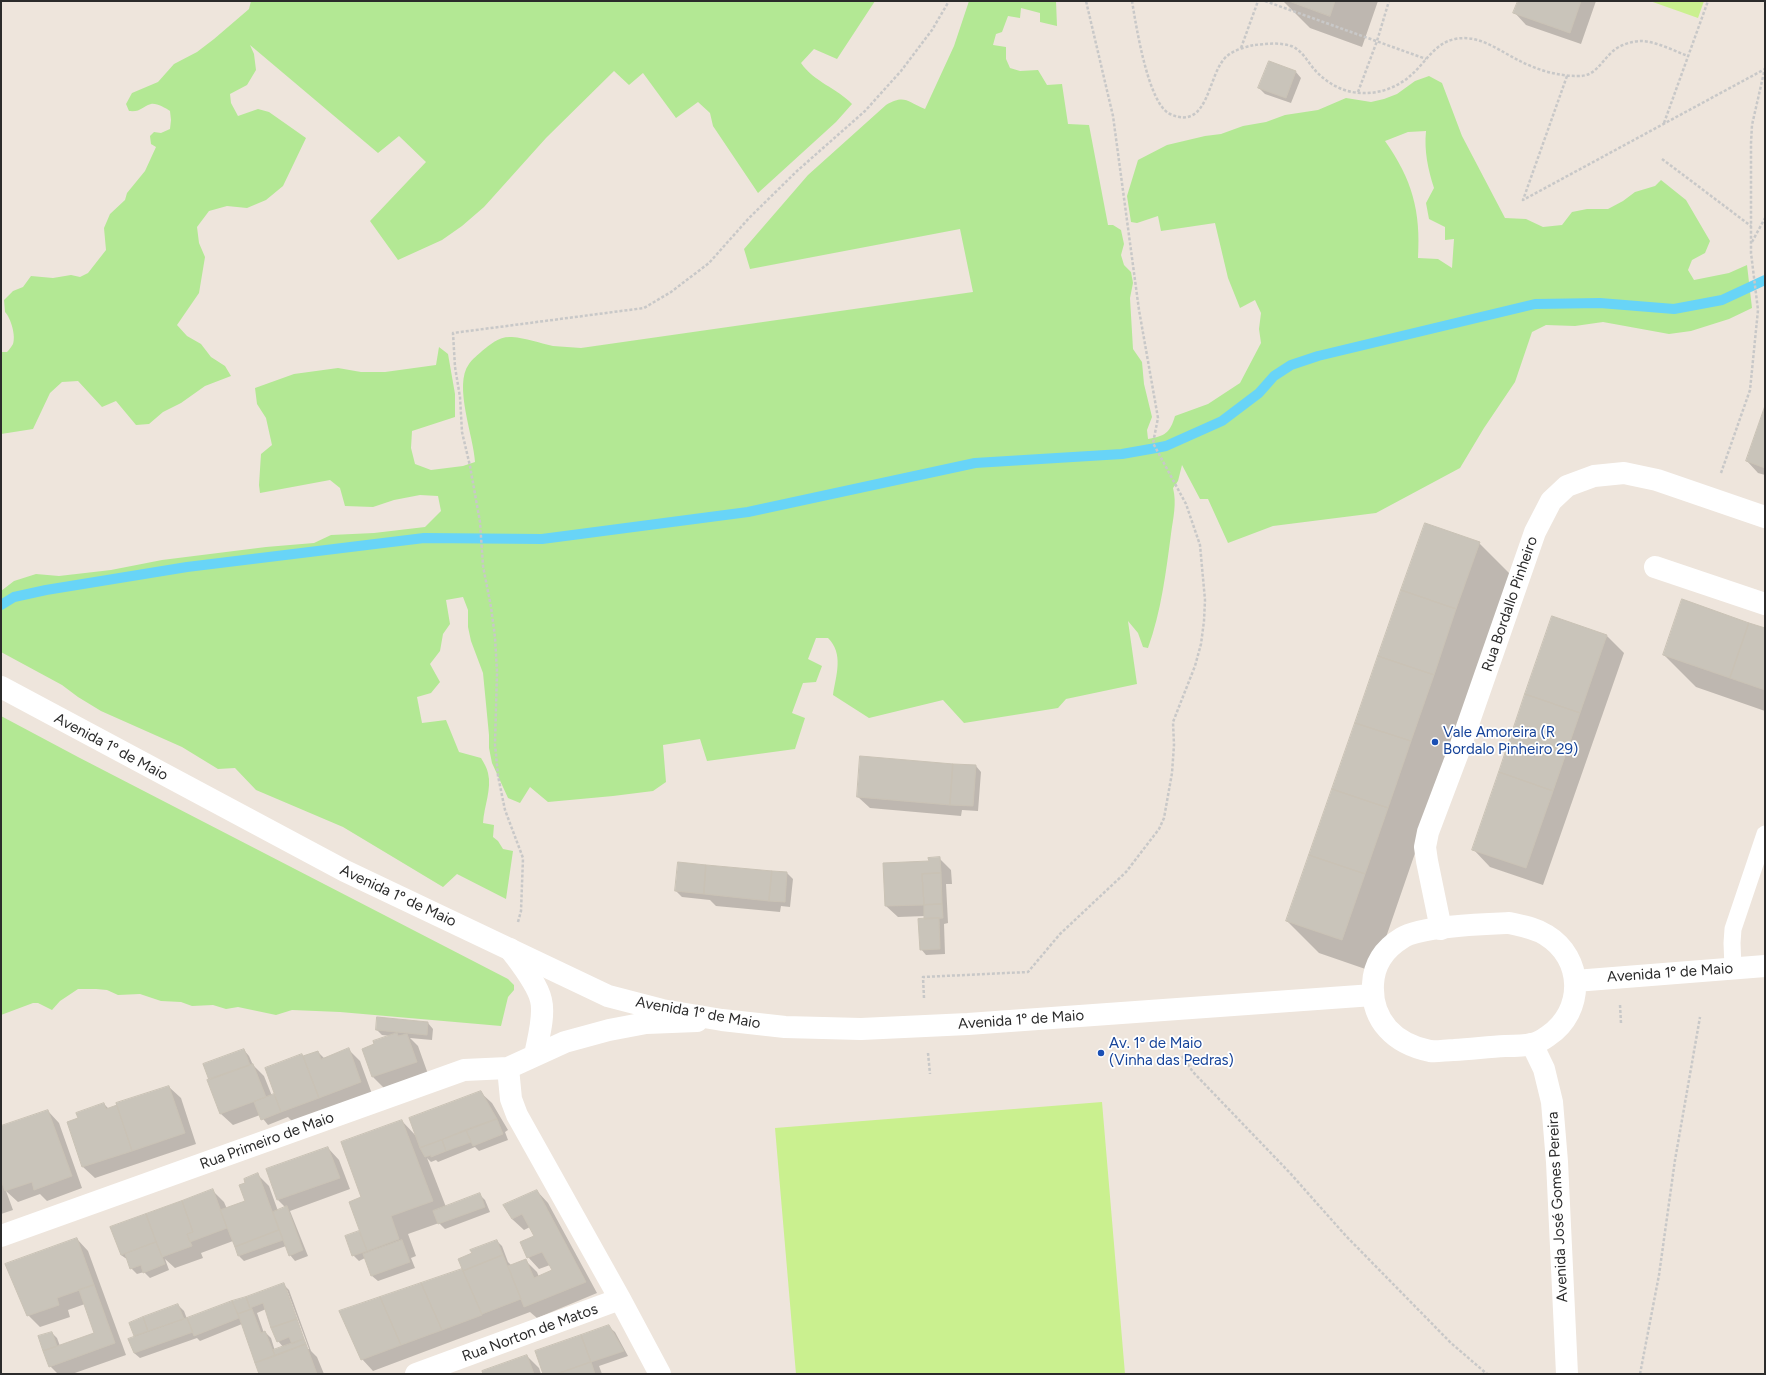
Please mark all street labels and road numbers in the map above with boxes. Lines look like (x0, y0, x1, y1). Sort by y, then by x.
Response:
street label: Rua Bordallo Pinheiro (1478, 534, 1542, 674)
street label: Avenida 1º de Maio (51, 709, 171, 785)
street label: Avenida 1º de Maio (337, 861, 459, 931)
street label: Avenida 1º de Maio (1606, 960, 1734, 986)
street label: Avenida 1º de Maio (634, 993, 762, 1033)
street label: Avenida 1º de Maio (957, 1007, 1085, 1033)
street label: Rua Primeiro de Maio (197, 1108, 337, 1174)
street label: Avenida José Gomes Pereira (1544, 1111, 1572, 1303)
street label: Rua Norton de Matos (460, 1300, 600, 1366)

